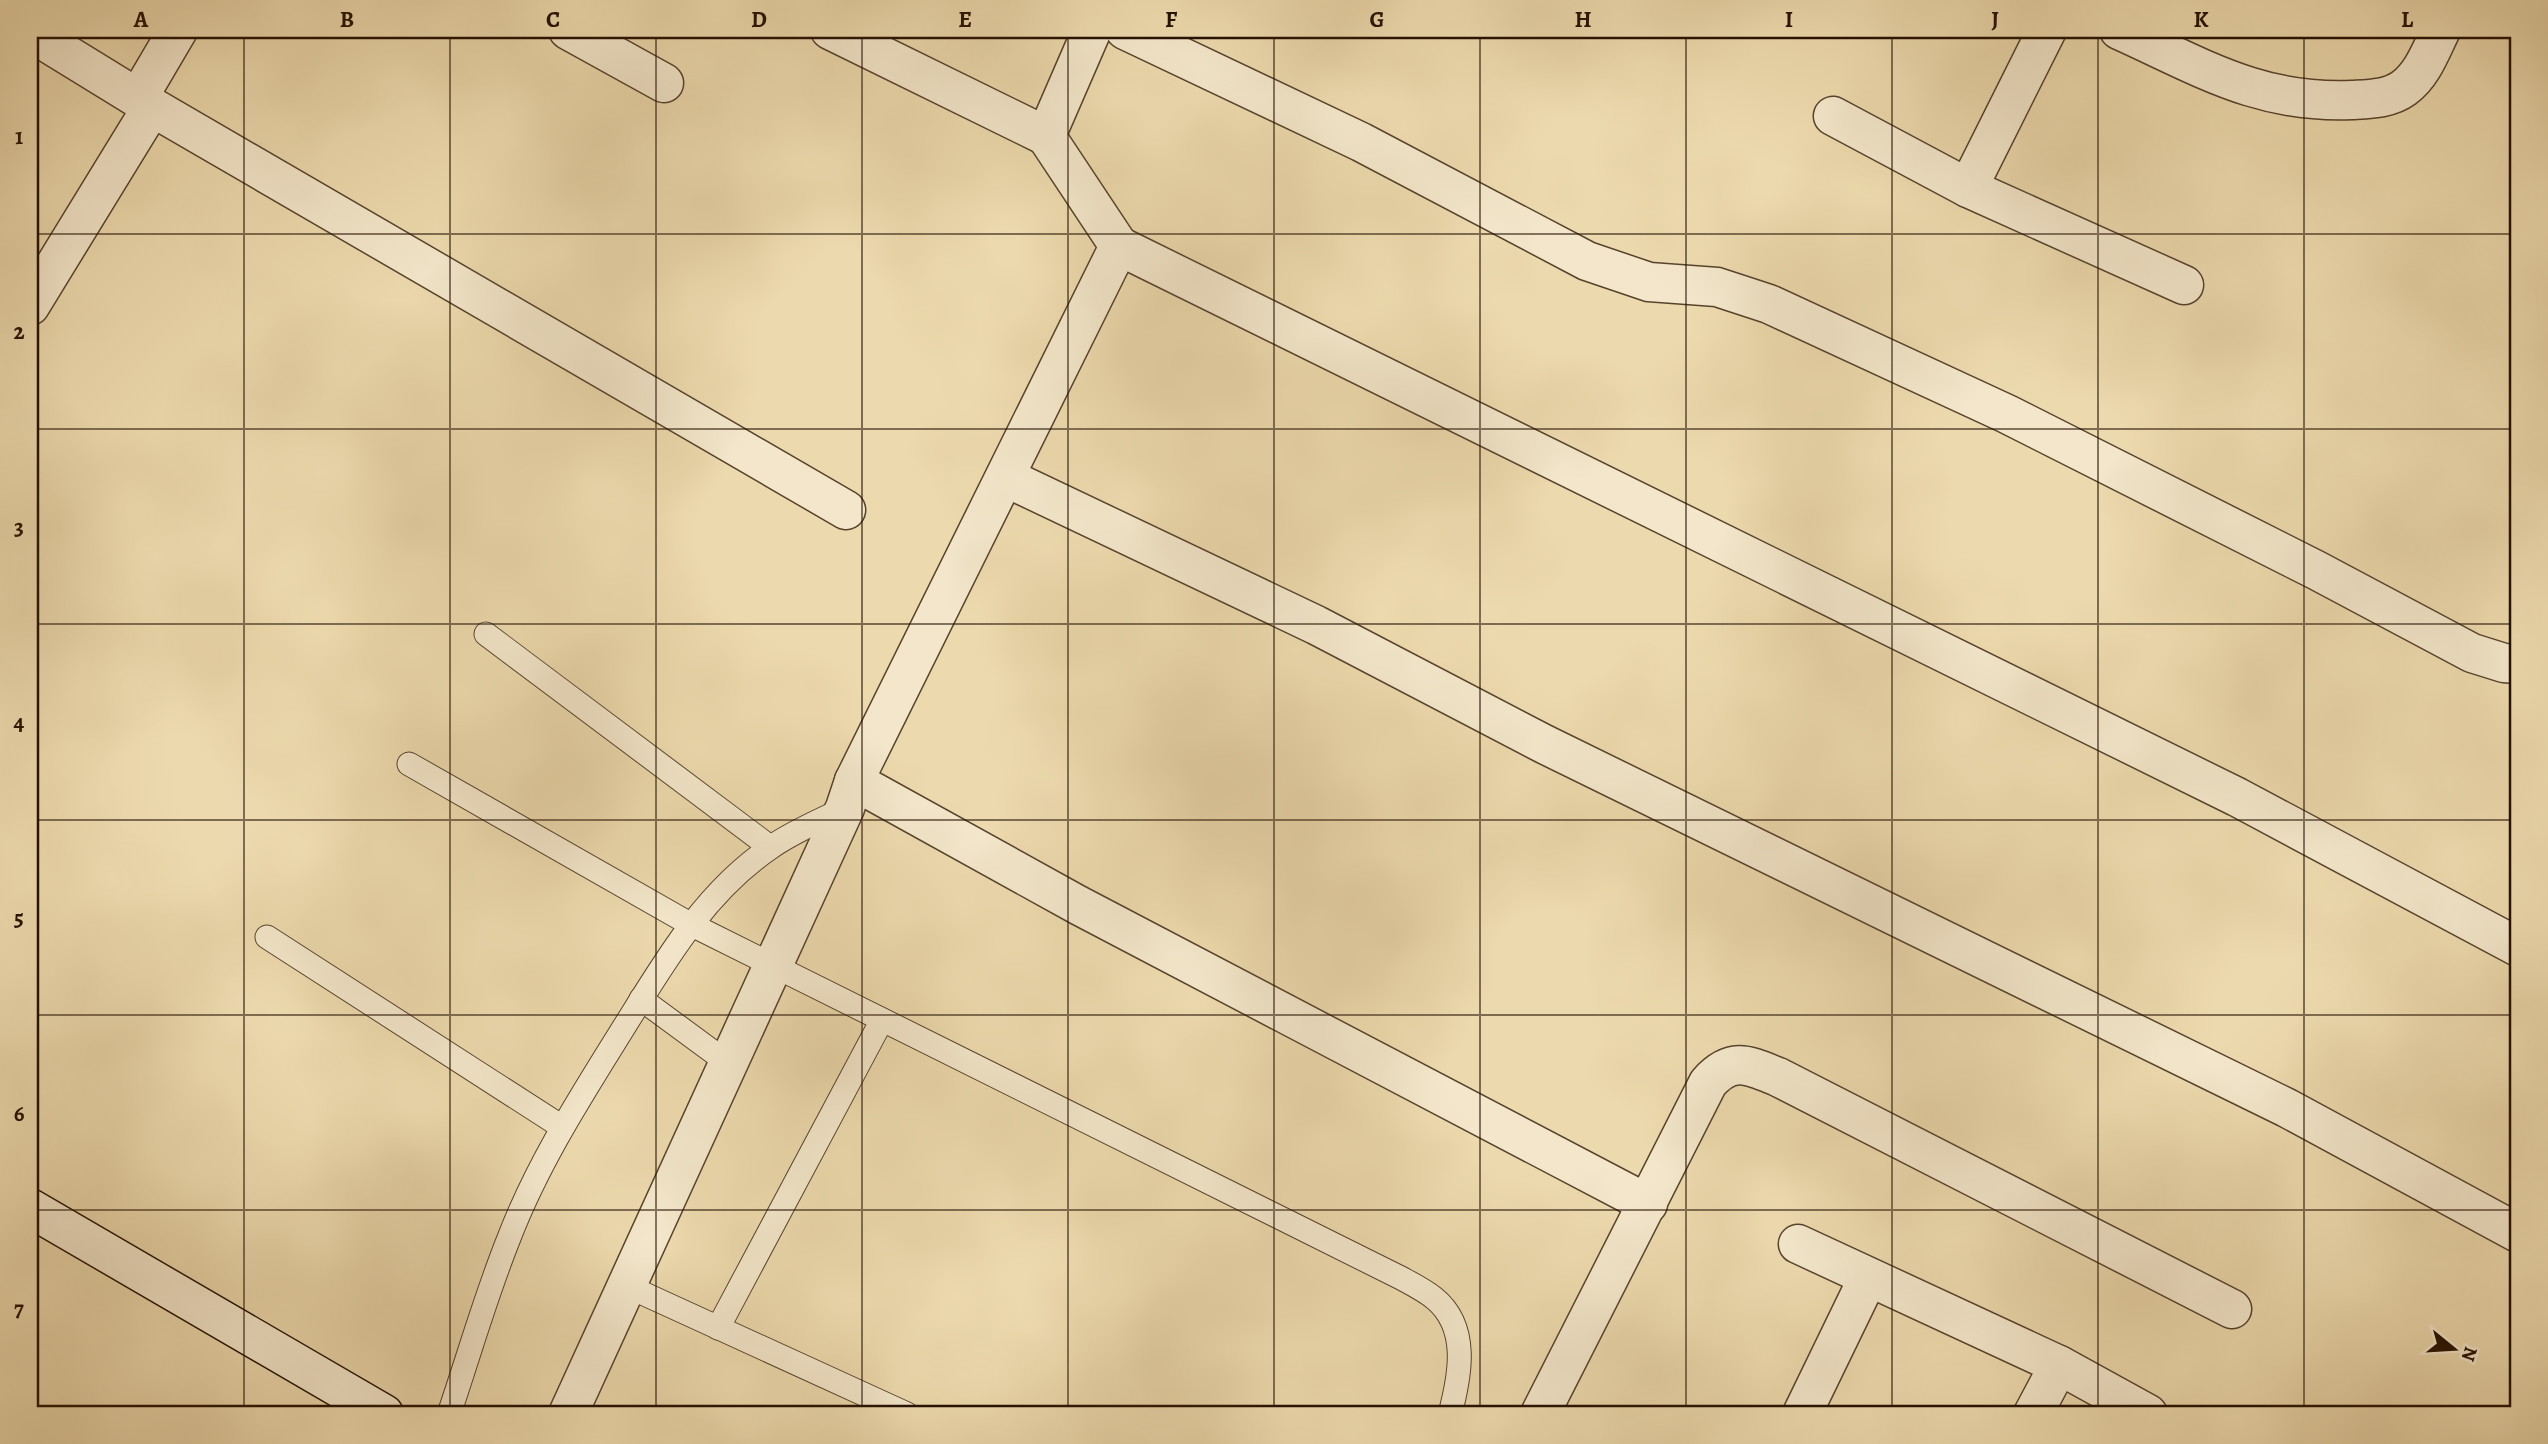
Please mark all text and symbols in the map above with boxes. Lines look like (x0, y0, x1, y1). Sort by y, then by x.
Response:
text: A (133, 4, 149, 35)
text: B (340, 4, 354, 35)
text: C (546, 4, 560, 35)
text: D (751, 4, 767, 35)
text: E (958, 4, 972, 35)
text: F (1165, 4, 1178, 35)
text: G (1369, 4, 1385, 35)
text: H (1574, 4, 1592, 35)
text: I (1785, 4, 1793, 35)
text: J (1991, 4, 1999, 35)
text: K (2193, 4, 2209, 35)
text: L (2401, 4, 2414, 35)
text: 1 (15, 121, 23, 152)
text: 2 (13, 316, 25, 347)
text: 3 (14, 512, 24, 543)
text: 4 (14, 707, 25, 738)
text: 5 (14, 902, 24, 933)
text: 6 (14, 1098, 25, 1129)
text: 7 (14, 1293, 24, 1324)
north arrow (2418, 1314, 2488, 1384)
text: N (2455, 1343, 2484, 1365)

